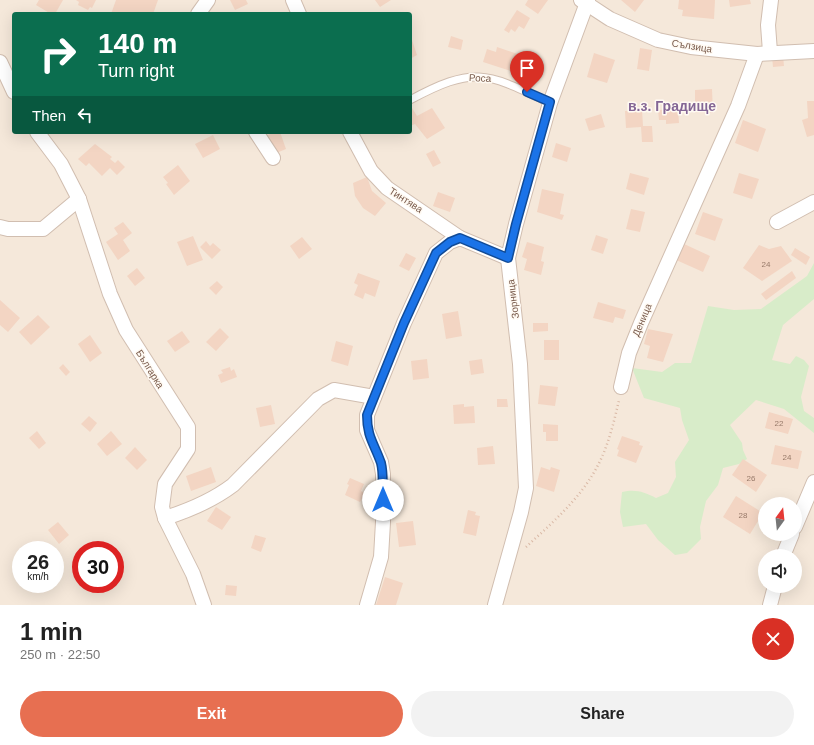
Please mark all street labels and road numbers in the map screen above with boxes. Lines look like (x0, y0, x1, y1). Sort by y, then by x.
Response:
street label: Сълзица (671, 37, 713, 55)
street label: Роса (469, 72, 492, 84)
street label: Тинтява (387, 185, 425, 215)
street label: Зорница (505, 278, 521, 319)
street label: Деница (630, 301, 654, 338)
street label: Българка (134, 348, 166, 391)

